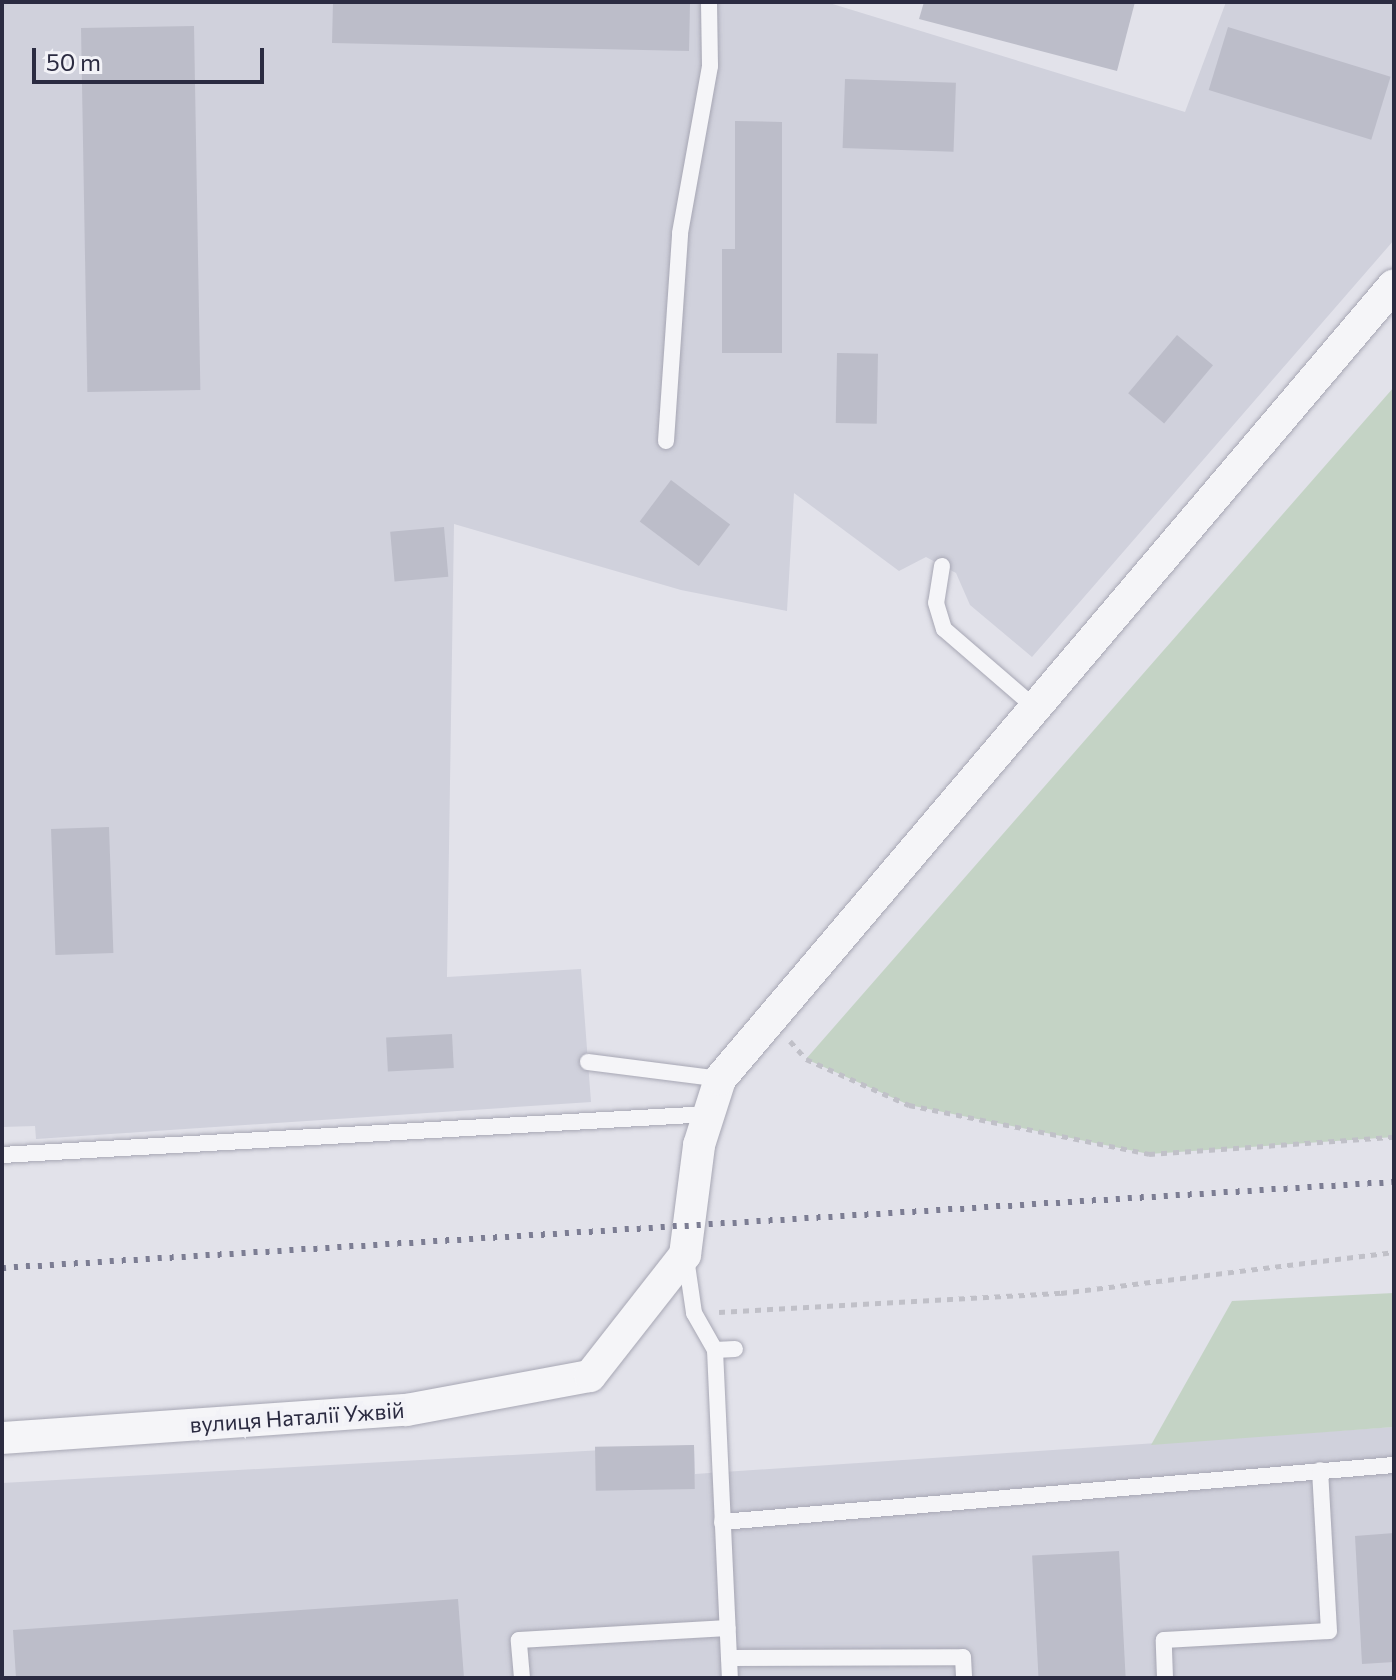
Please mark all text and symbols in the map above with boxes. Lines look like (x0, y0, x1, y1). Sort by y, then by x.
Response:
scale bar (36, 32, 268, 82)
text: 50 m (46, 47, 101, 76)
street label: вулиця Наталії Ужвій (189, 1396, 405, 1438)

